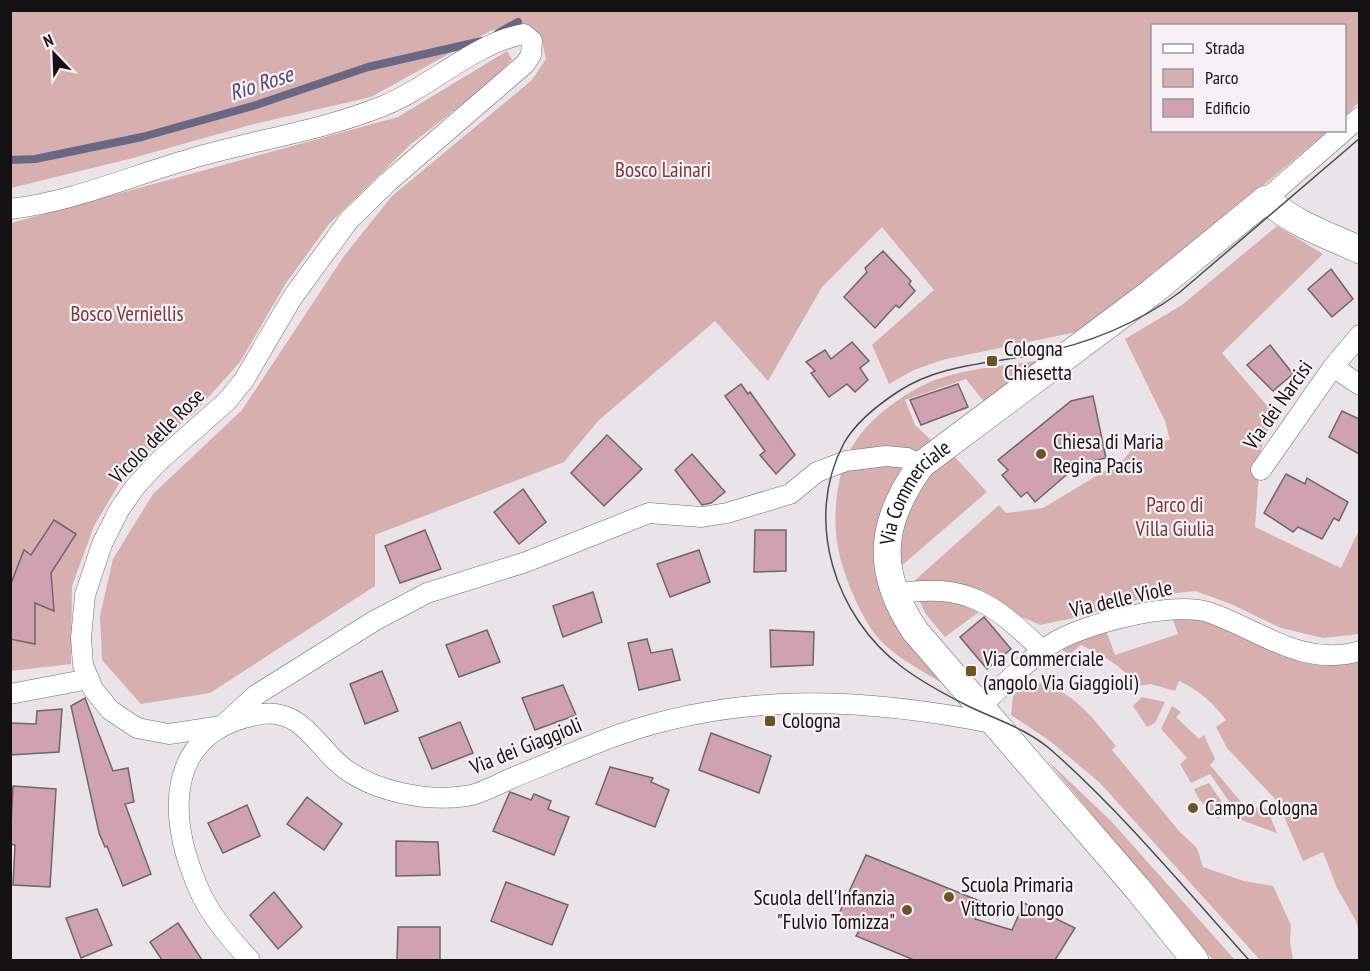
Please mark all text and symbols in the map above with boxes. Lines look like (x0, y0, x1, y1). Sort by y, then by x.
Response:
north arrow (24, 24, 84, 84)
legend (1151, 24, 1346, 132)
text: N (40, 29, 56, 51)
text: Strada (1205, 36, 1245, 59)
water label: Rio Rose (226, 59, 298, 106)
text: Parco (1205, 66, 1239, 89)
text: Edificio (1205, 96, 1251, 119)
park label: Bosco Lainari (615, 156, 711, 183)
park label: Bosco Verniellis (70, 300, 184, 327)
place label: Cologna Chiesetta (1004, 335, 1072, 386)
marker: Cologna Chiesetta (985, 354, 999, 368)
street label: Via dei Narcisi (1236, 355, 1318, 455)
street label: Vicolo delle Rose (103, 382, 210, 490)
place label: Chiesa di Maria Regina Pacis (1053, 428, 1164, 479)
street label: Via Commerciale (873, 434, 956, 547)
marker: Chiesa di Maria Regina Pacis (1034, 447, 1048, 461)
park label: Parco di Villa Giulia (1135, 491, 1214, 542)
street label: Via delle Viole (1066, 574, 1175, 624)
place label: Via Commerciale (angolo Via Giaggioli) (982, 645, 1138, 696)
marker: Via Commerciale (angolo Via Giaggioli) (964, 664, 978, 678)
place label: Cologna (782, 707, 841, 734)
street label: Via dei Giaggioli (465, 711, 586, 781)
marker: Cologna (763, 714, 777, 728)
place label: Campo Cologna (1205, 794, 1318, 821)
marker: Campo Cologna (1186, 801, 1200, 815)
place label: Scuola Primaria Vittorio Longo (960, 871, 1073, 922)
place label: Scuola dell'Infanzia "Fulvio Tomizza" (754, 884, 895, 935)
marker: Scuola Primaria Vittorio Longo (942, 890, 956, 904)
marker: Scuola dell'Infanzia "Fulvio Tomizza" (900, 903, 914, 917)

